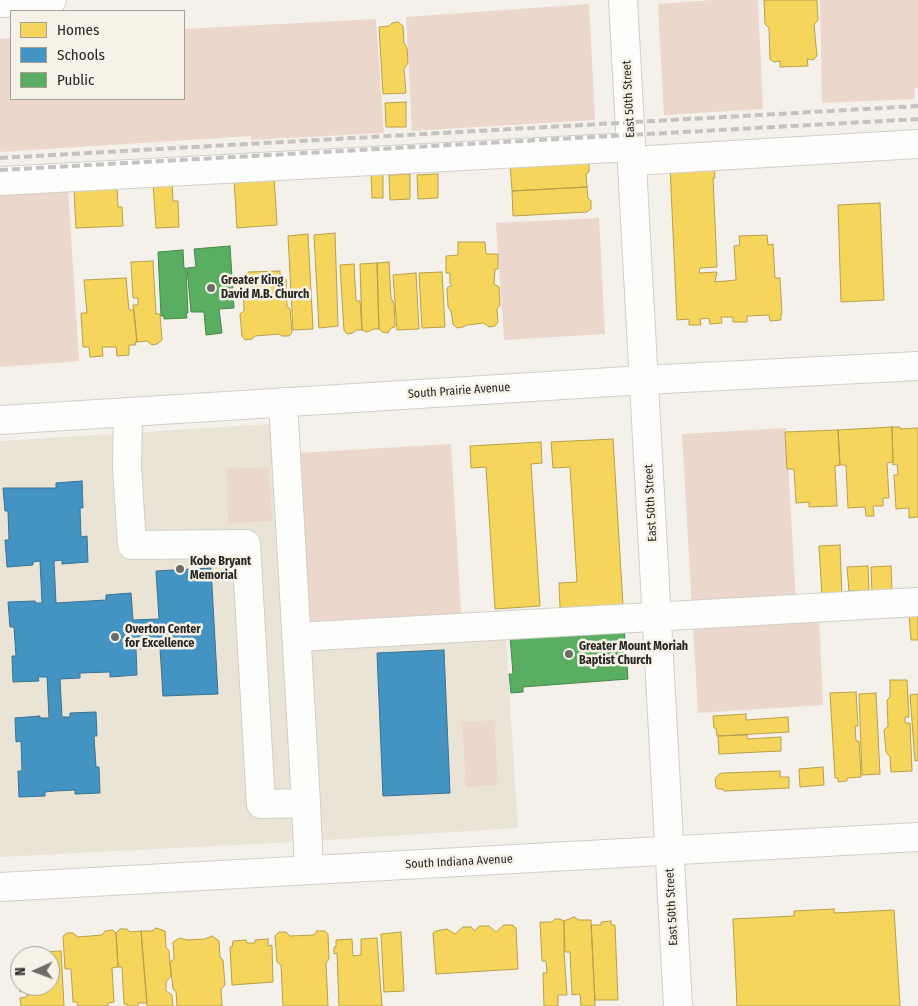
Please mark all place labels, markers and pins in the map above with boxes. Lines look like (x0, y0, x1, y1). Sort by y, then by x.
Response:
place label: Greater King David M.B. Church (221, 274, 309, 302)
marker: Greater King David M.B. Church (205, 282, 217, 294)
place label: Kobe Bryant Memorial (190, 555, 251, 583)
marker: Kobe Bryant Memorial (174, 563, 186, 575)
place label: Overton Center for Excellence (125, 623, 201, 651)
marker: Overton Center for Excellence (109, 631, 121, 643)
place label: Greater Mount Moriah Baptist Church (579, 640, 688, 668)
marker: Greater Mount Moriah Baptist Church (563, 648, 575, 660)

